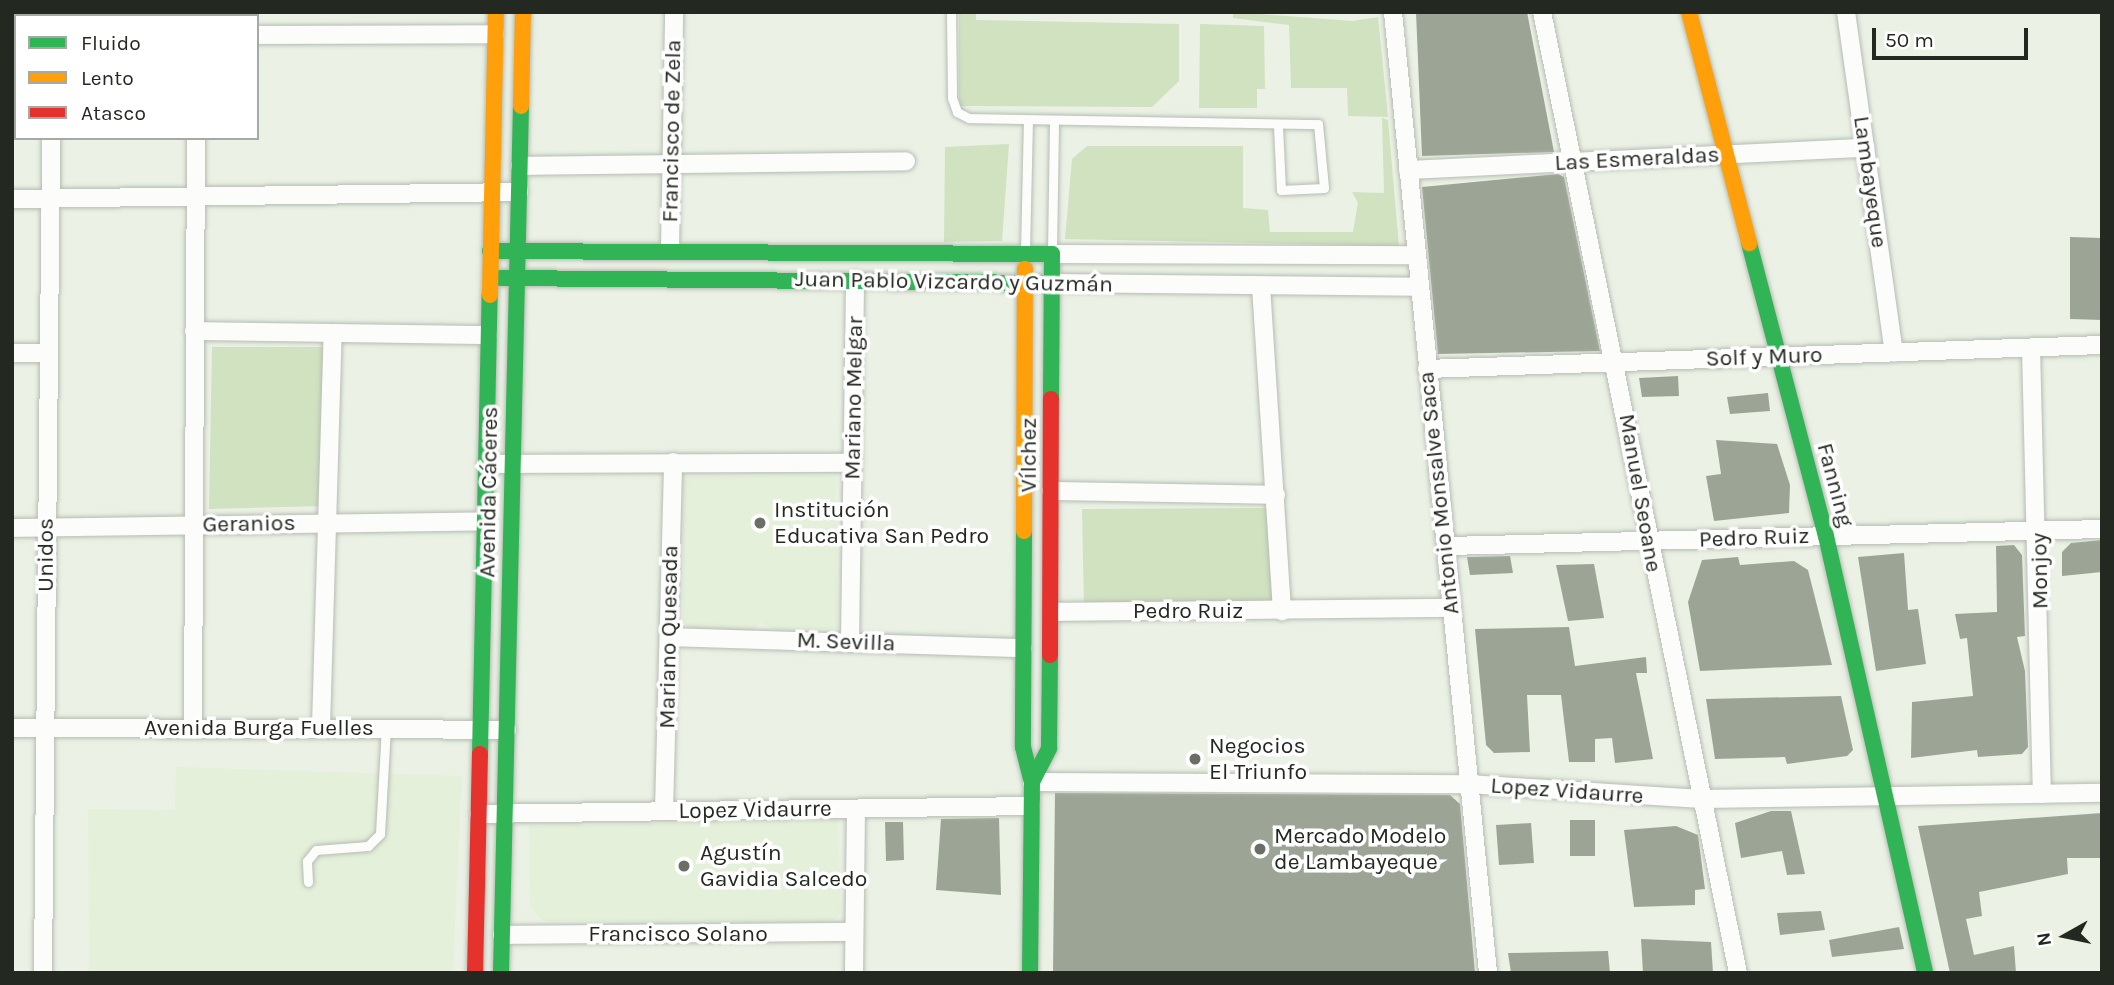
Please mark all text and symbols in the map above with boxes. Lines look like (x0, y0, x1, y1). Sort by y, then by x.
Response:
legend (14, 14, 259, 140)
scale bar (1876, 14, 2032, 58)
text: 50 m (1885, 28, 1934, 52)
text: Fluido (81, 31, 141, 55)
street label: Francisco de Zela (657, 39, 687, 223)
text: Lento (81, 66, 134, 90)
text: Atasco (81, 101, 146, 125)
street label: Lambayeque (1847, 114, 1893, 250)
street label: Las Esmeraldas (1554, 141, 1720, 177)
street label: Juan Pablo Vizcardo y Guzmán (795, 265, 1113, 299)
street label: Mariano Melgar (839, 316, 869, 480)
street label: Solf y Muro (1705, 341, 1823, 373)
street label: Antonio Monsalve Saca (1413, 370, 1465, 616)
street label: Avenida Cáceres (474, 406, 504, 578)
street label: Manuel Seoane (1612, 412, 1668, 574)
street label: Vílchez (1015, 418, 1043, 492)
street label: Fanning (1811, 440, 1859, 530)
place label: Institución Educativa San Pedro (774, 496, 989, 550)
street label: Geranios (202, 509, 296, 539)
marker: Institución Educativa San Pedro (752, 515, 768, 531)
street label: Unidos (32, 518, 60, 592)
street label: Pedro Ruiz (1698, 522, 1810, 554)
street label: Monjoy (2026, 533, 2054, 609)
street label: Mariano Quesada (654, 545, 684, 729)
street label: Pedro Ruiz (1133, 597, 1243, 625)
street label: M. Sevilla (796, 626, 896, 658)
street label: Avenida Burga Fuelles (144, 714, 374, 742)
place label: Negocios El Triunfo (1209, 732, 1307, 786)
marker: Negocios El Triunfo (1187, 751, 1203, 767)
street label: Lopez Vidaurre (1490, 772, 1644, 810)
street label: Lopez Vidaurre (678, 795, 832, 825)
place label: Mercado Modelo de Lambayeque (1274, 822, 1446, 876)
place label: Agustín Gavidia Salcedo (700, 839, 867, 893)
marker: Mercado Modelo de Lambayeque (1252, 841, 1268, 857)
marker: Agustín Gavidia Salcedo (674, 856, 694, 876)
north arrow (2030, 901, 2100, 971)
street label: Francisco Solano (588, 920, 768, 948)
text: N (2032, 931, 2056, 948)

